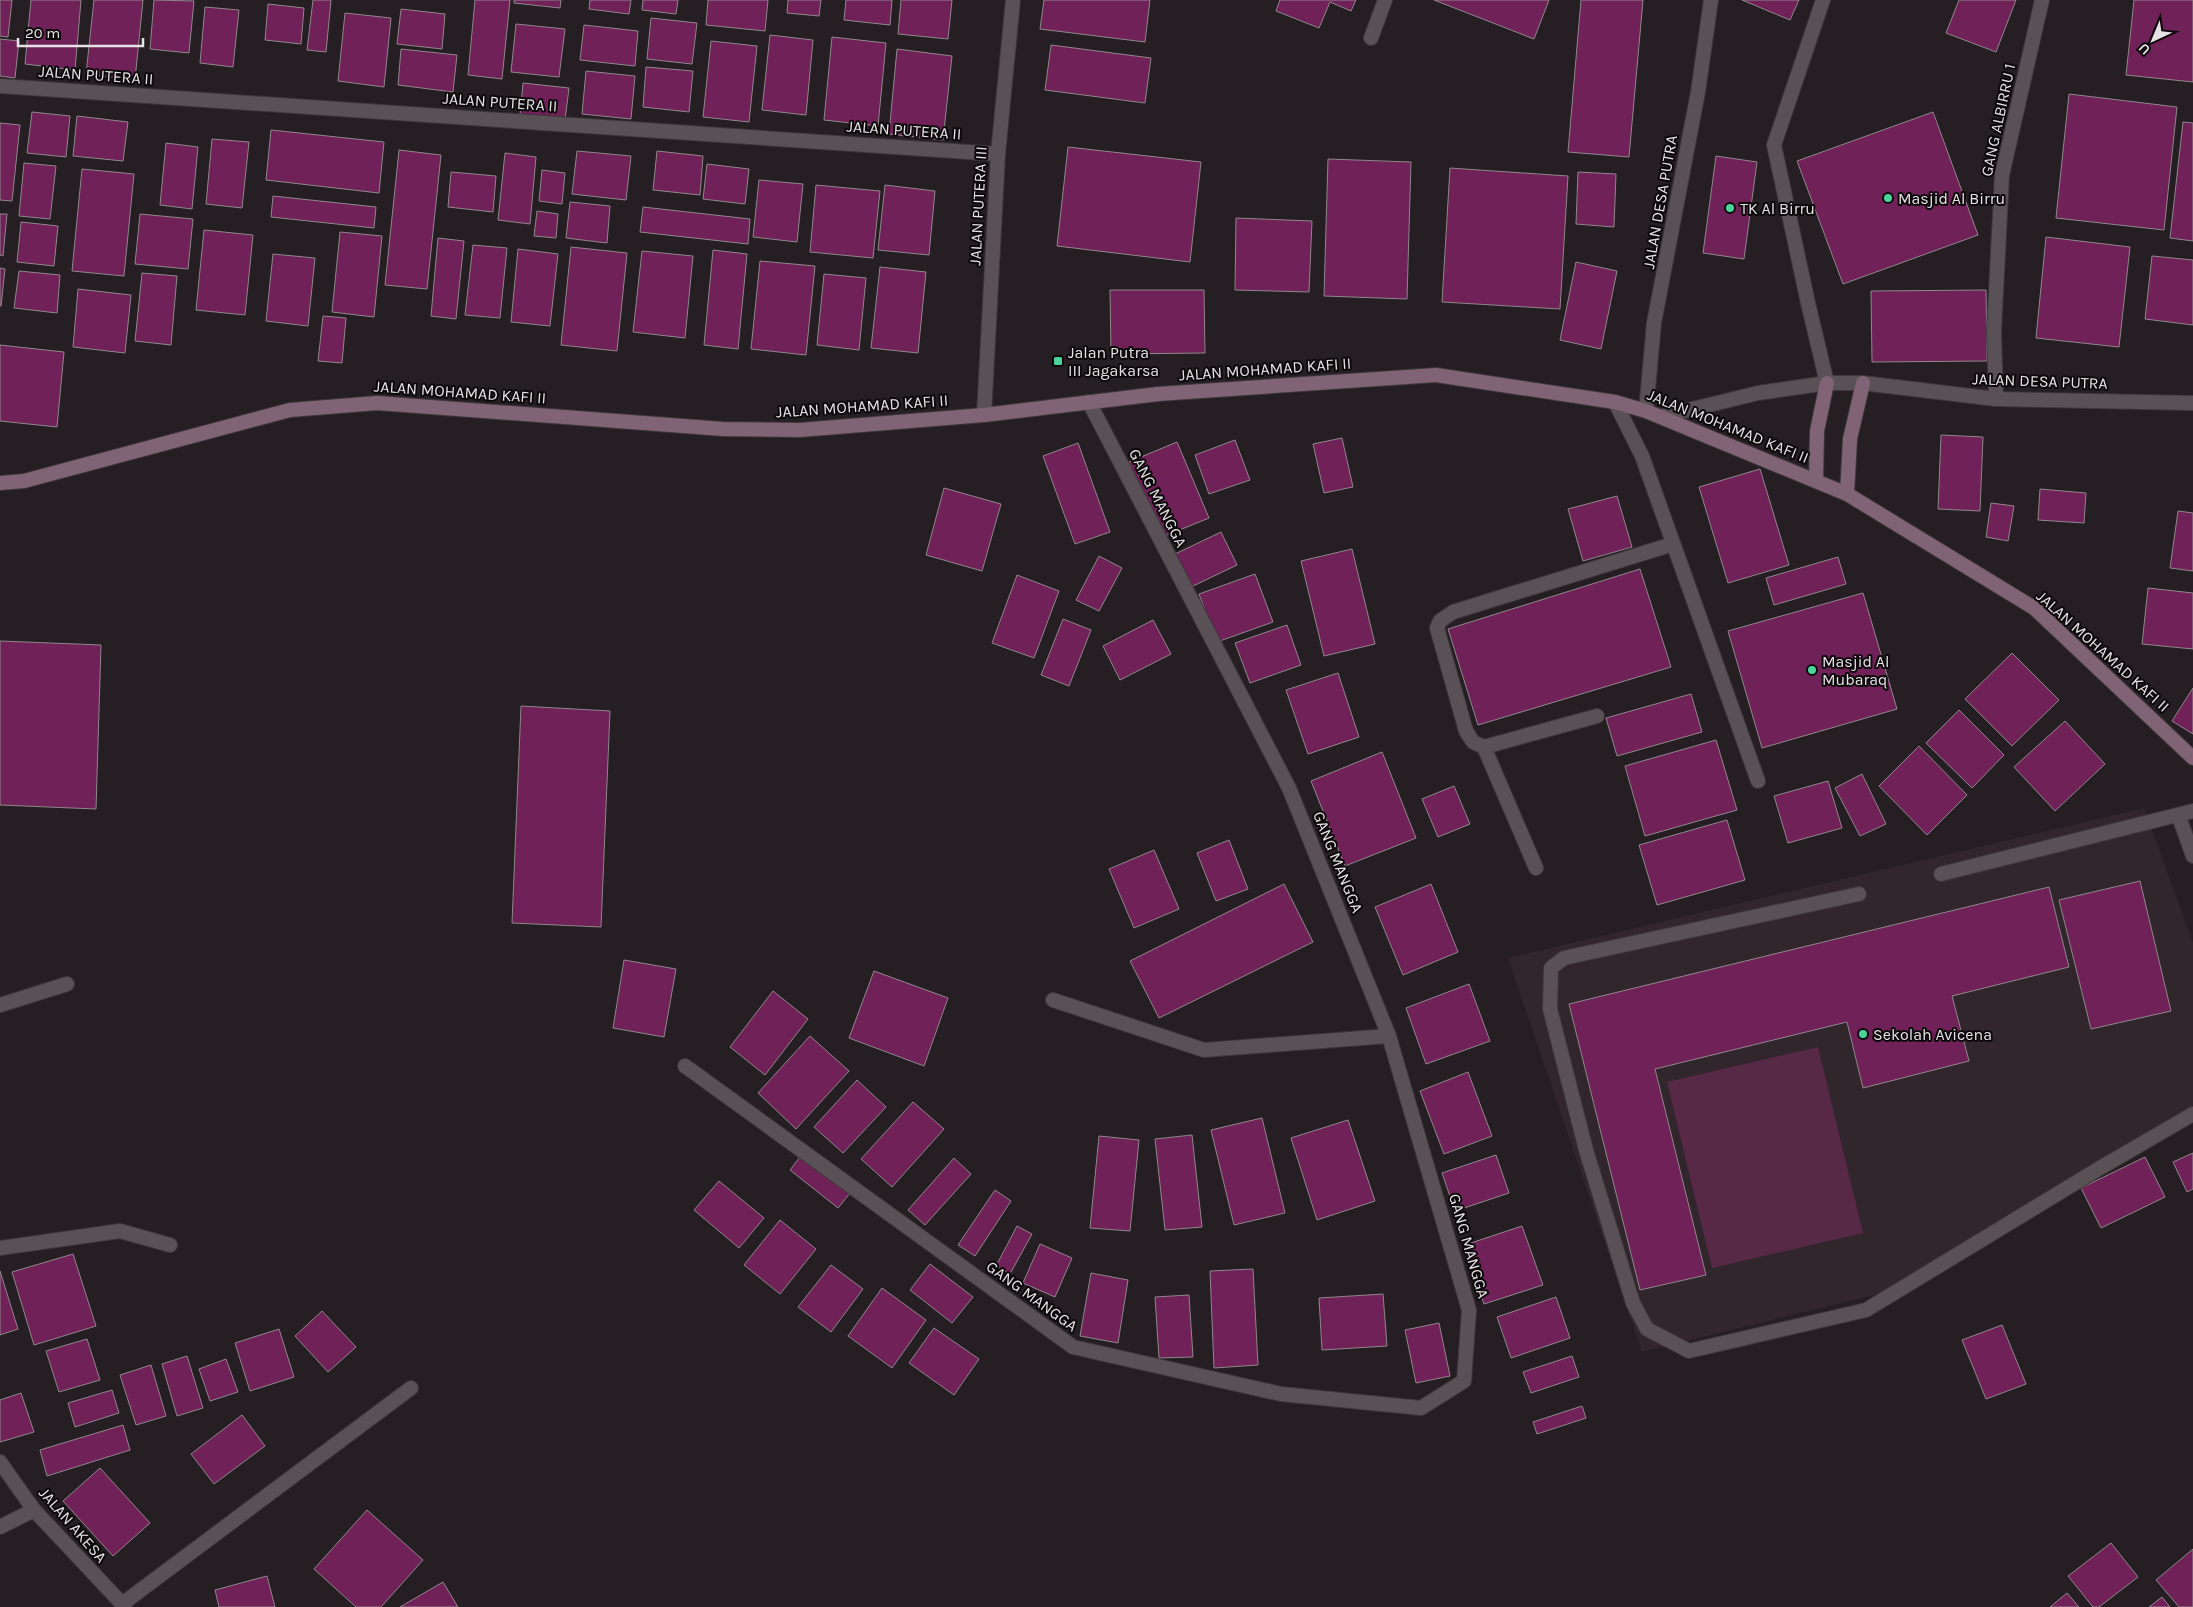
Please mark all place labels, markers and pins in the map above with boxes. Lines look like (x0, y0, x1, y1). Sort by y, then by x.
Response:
place label: Masjid Al Birru (1898, 189, 2005, 208)
marker: Masjid Al Birru (1882, 192, 1894, 204)
place label: TK Al Birru (1740, 199, 1815, 218)
marker: TK Al Birru (1724, 202, 1736, 214)
place label: Jalan Putra III Jagakarsa (1068, 343, 1159, 380)
marker: Jalan Putra III Jagakarsa (1052, 355, 1064, 367)
place label: Masjid Al Mubaraq (1822, 652, 1890, 689)
marker: Masjid Al Mubaraq (1806, 664, 1818, 676)
place label: Sekolah Avicena (1873, 1025, 1992, 1044)
marker: Sekolah Avicena (1857, 1028, 1869, 1040)

